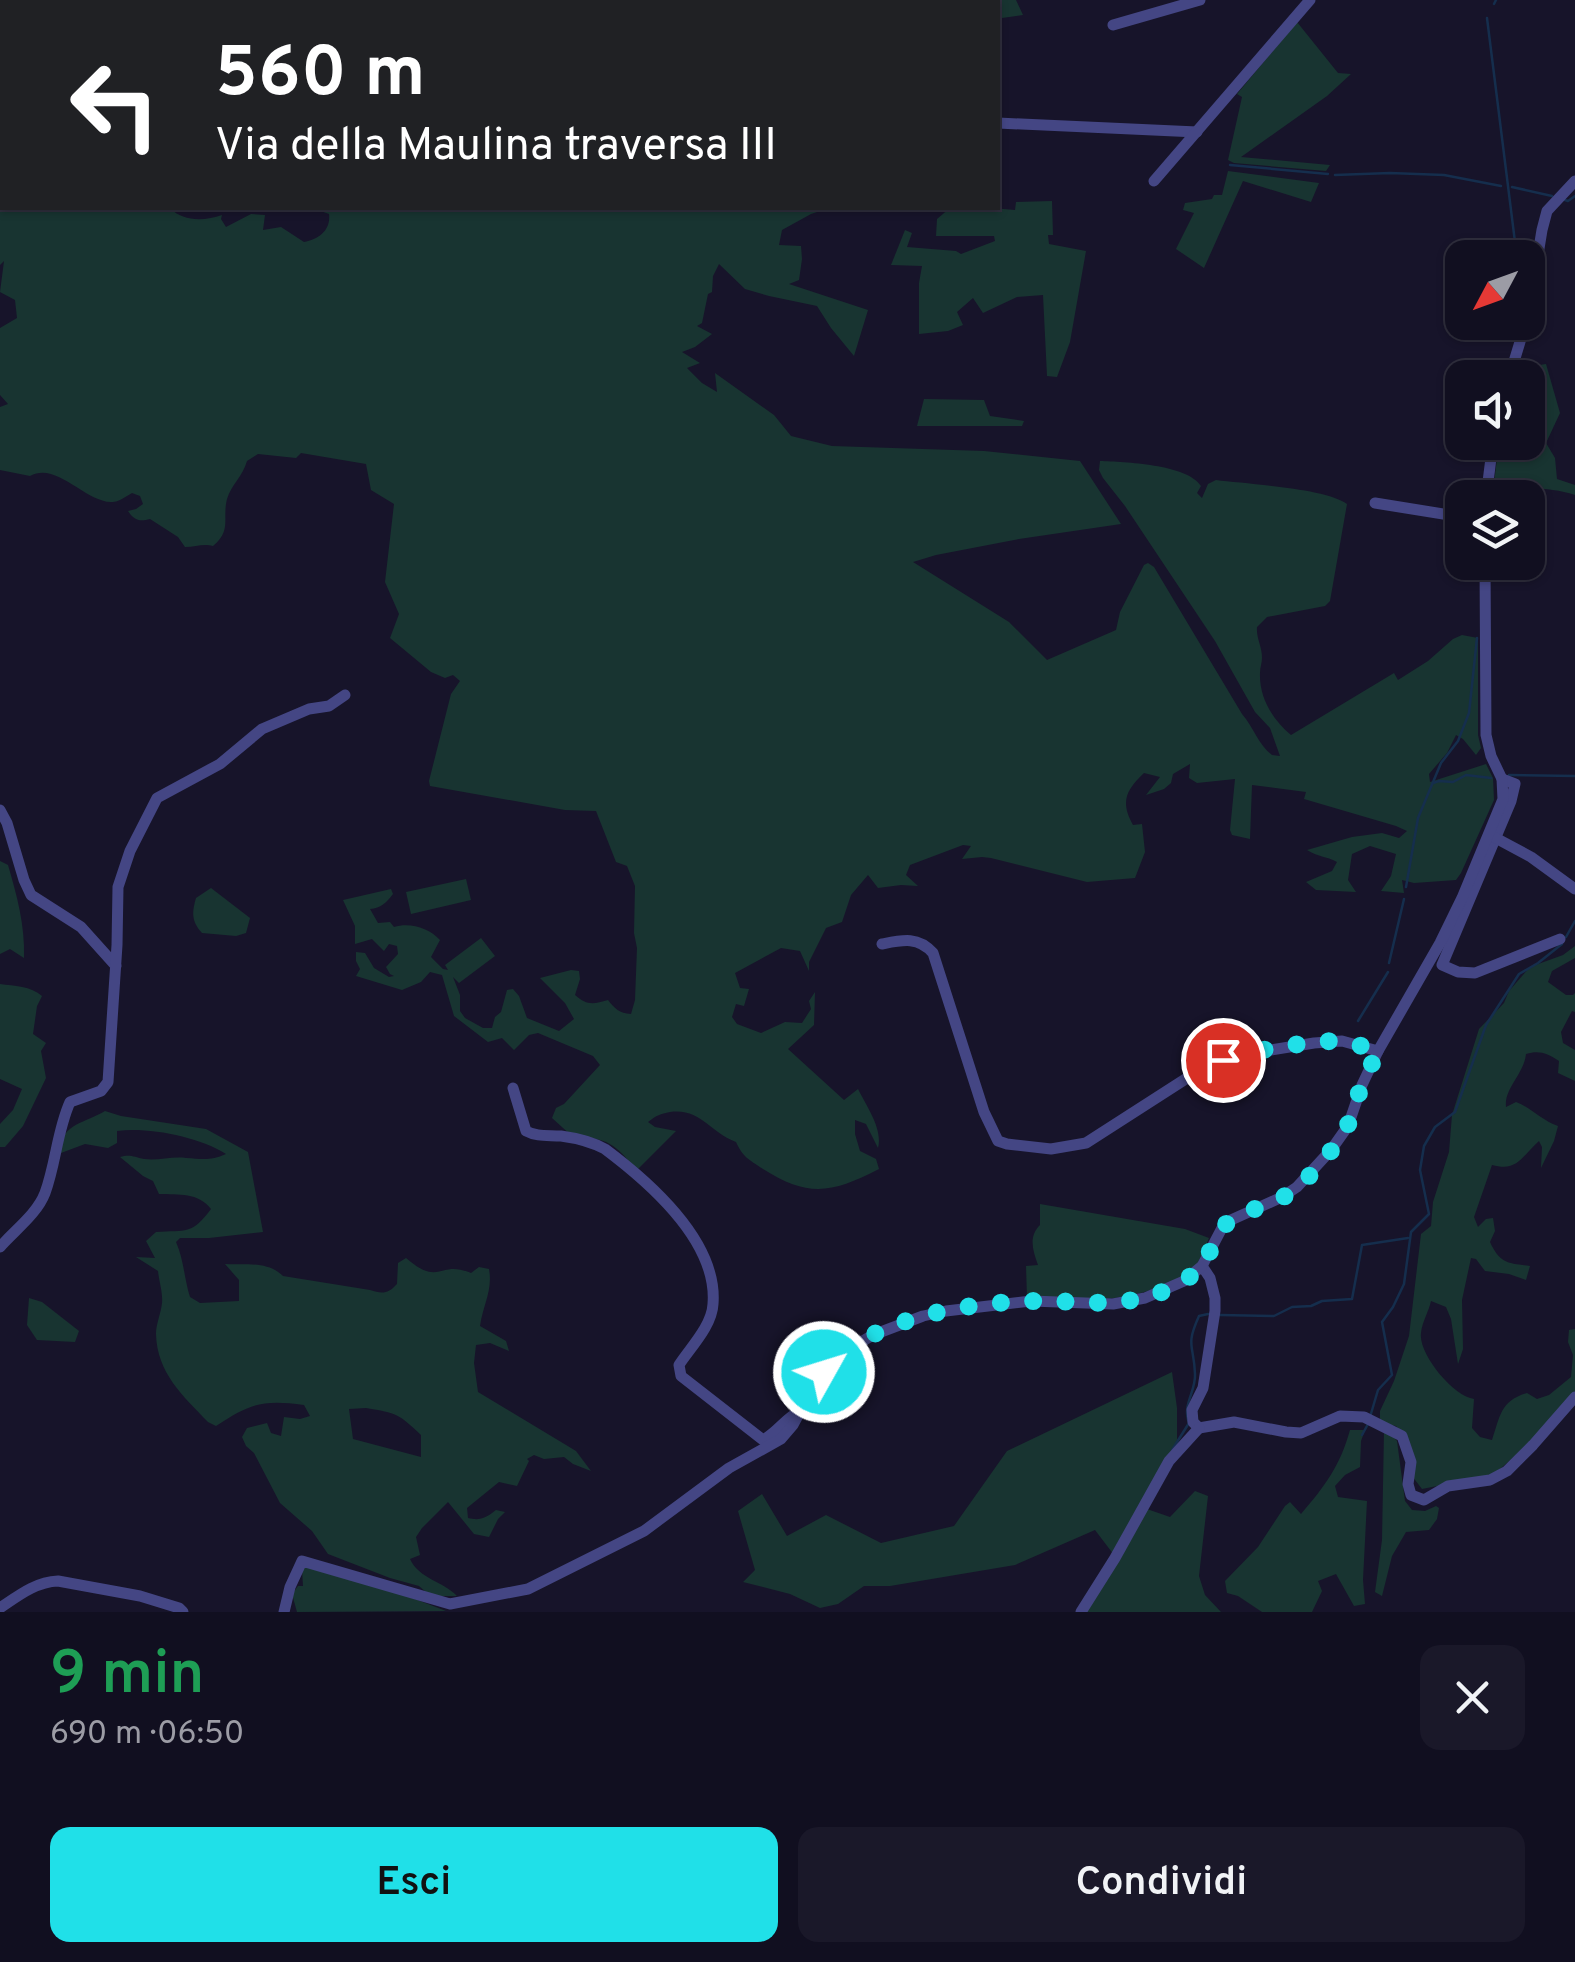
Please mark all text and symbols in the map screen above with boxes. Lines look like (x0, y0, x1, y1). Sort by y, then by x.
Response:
text: 560 m (215, 32, 426, 121)
icon: left (50, 40, 180, 170)
text: Via della Maulina traversa III (215, 119, 777, 176)
north arrow (1445, 240, 1545, 340)
map controls (1445, 240, 1545, 580)
button: sound (1445, 360, 1545, 460)
button: layers (1445, 480, 1545, 580)
pin (1181, 1018, 1266, 1103)
icon: arrive (1196, 1033, 1251, 1088)
position arrow (772, 1320, 876, 1424)
text: 9 min (50, 1639, 204, 1715)
button: close (1420, 1645, 1525, 1750)
text: 690 m · 06:50 (50, 1715, 244, 1755)
button: Esci (50, 1827, 778, 1942)
button: Condividi (798, 1827, 1525, 1942)

